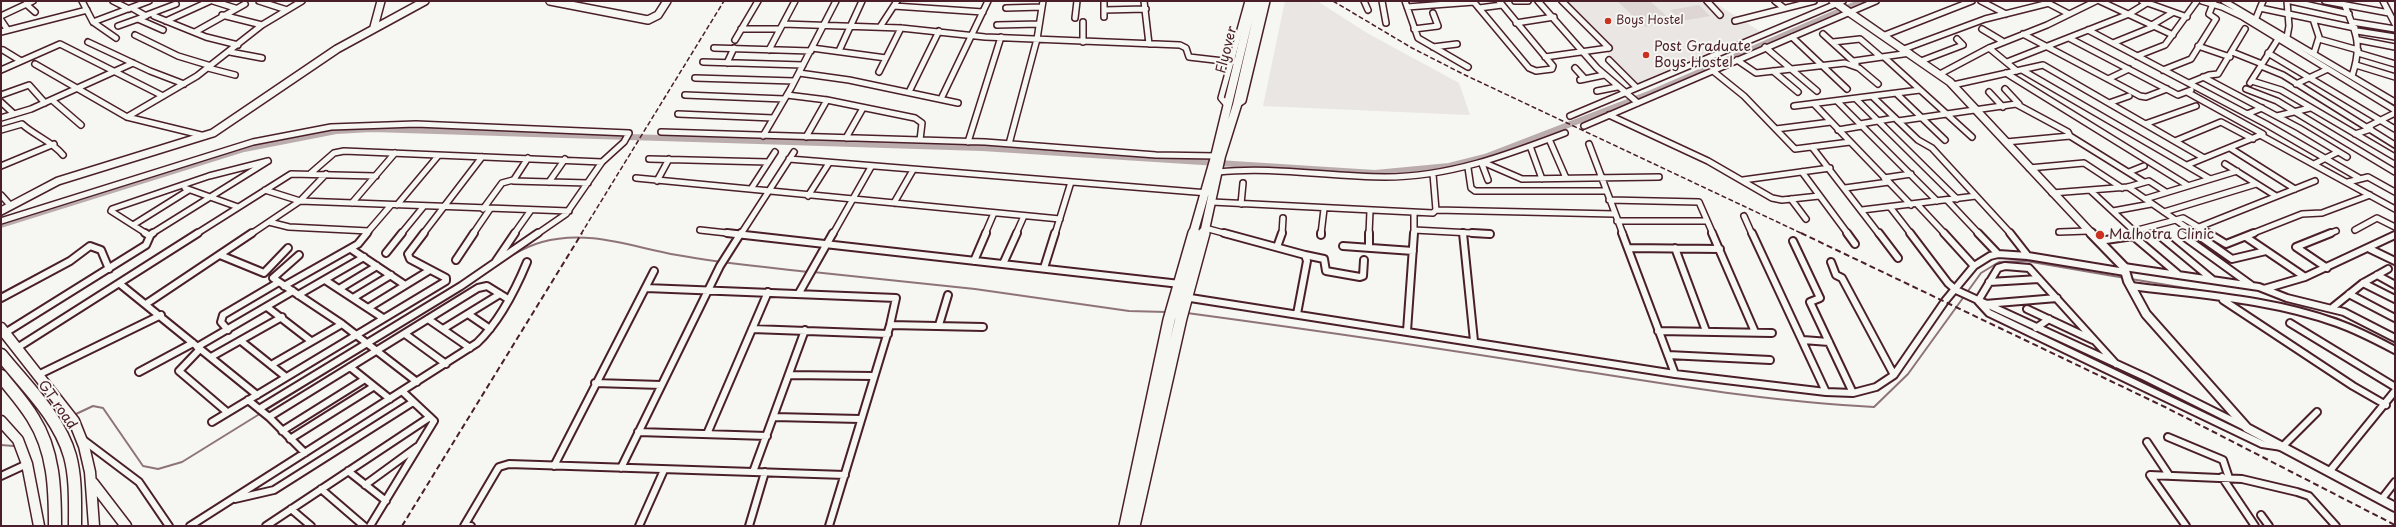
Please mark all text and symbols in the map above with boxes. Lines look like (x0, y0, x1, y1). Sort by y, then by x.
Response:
place label: Boys Hostel (1616, 14, 1684, 28)
marker: Boys Hostel (1603, 16, 1613, 26)
street label: Flyover (1213, 25, 1241, 75)
place label: Post Graduate Boys Hostel (1654, 39, 1751, 72)
marker: Post Graduate Boys Hostel (1641, 50, 1651, 60)
place label: Malhotra Clinic (2109, 227, 2214, 243)
marker: Malhotra Clinic (2094, 229, 2106, 241)
street label: GT road (34, 377, 80, 433)

